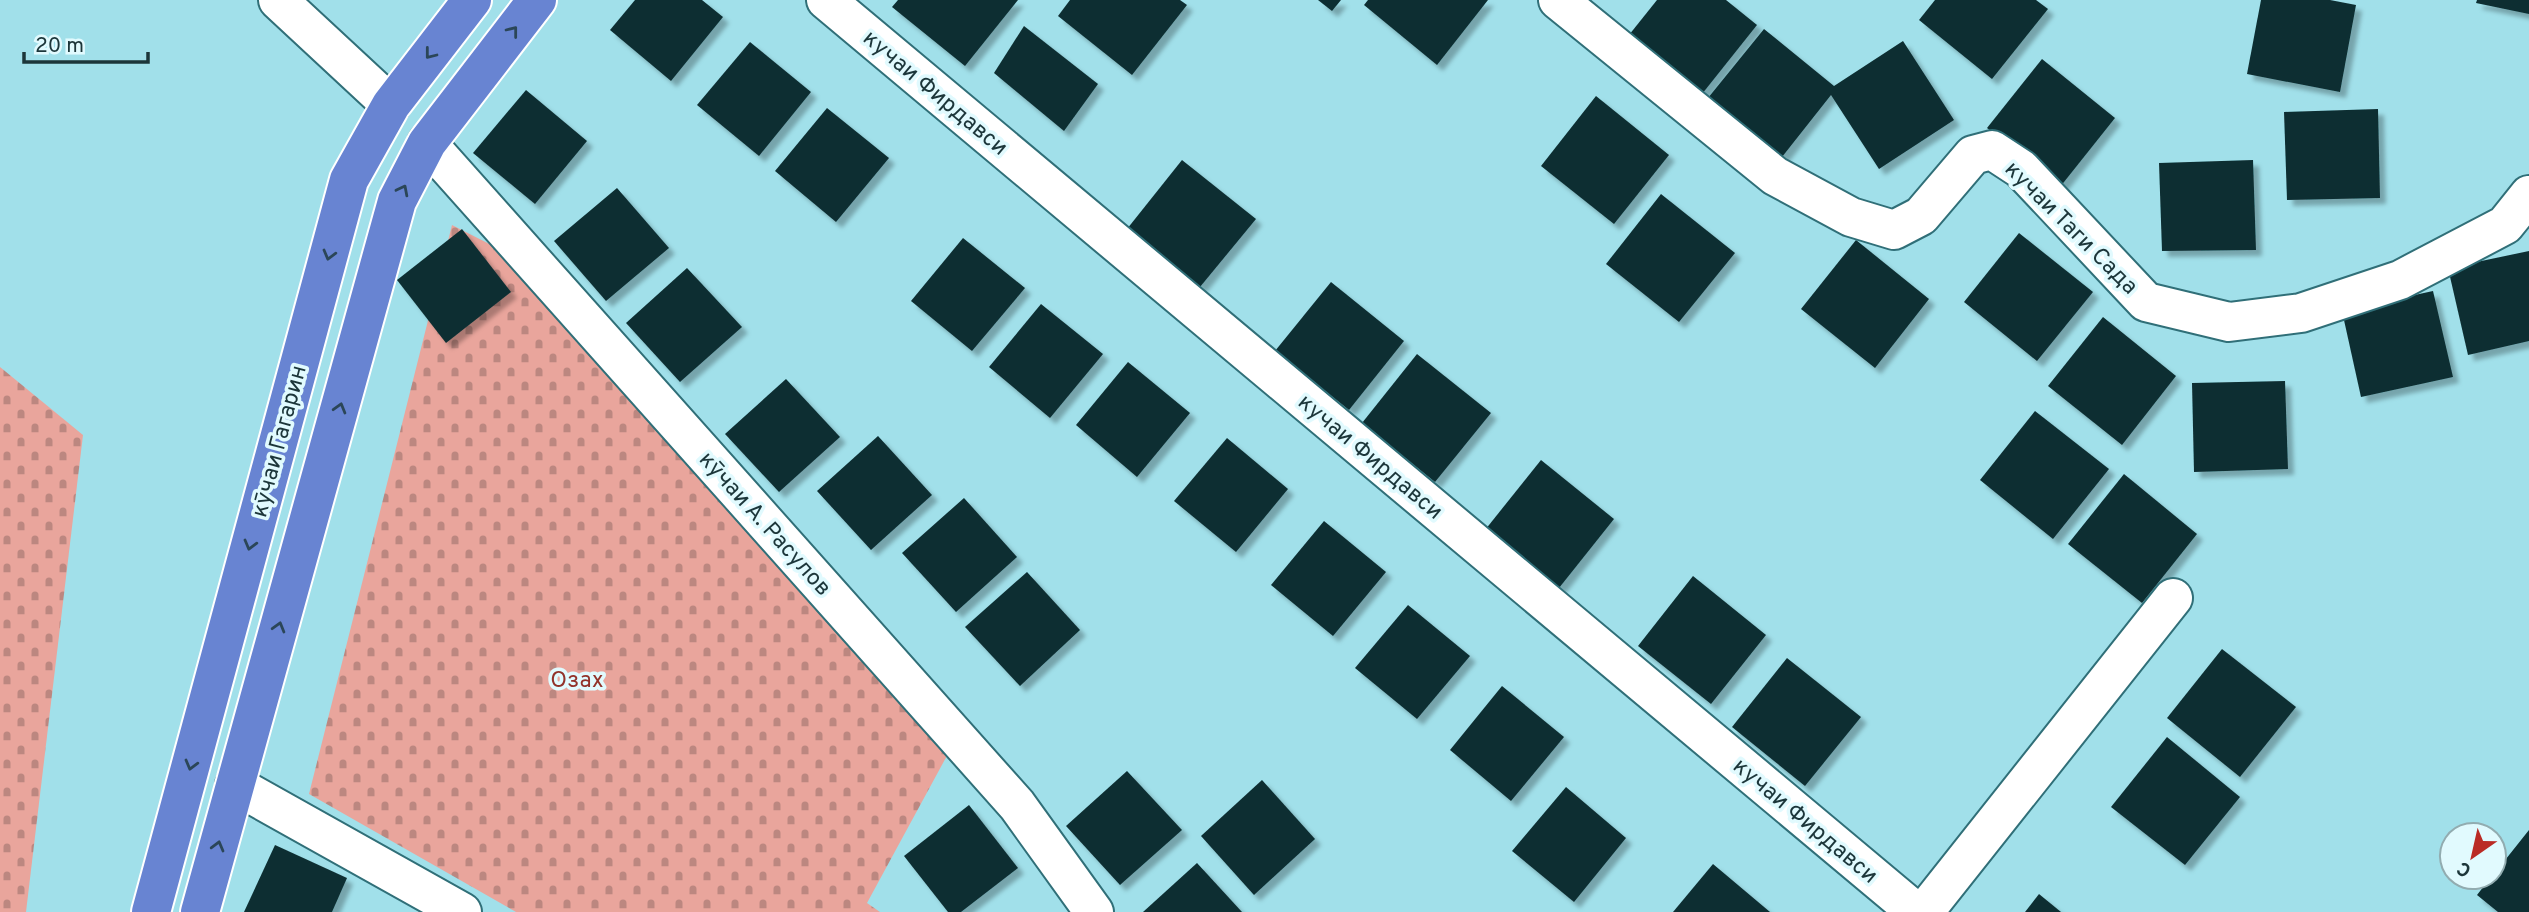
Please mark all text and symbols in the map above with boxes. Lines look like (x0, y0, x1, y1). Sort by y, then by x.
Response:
scale bar (24, 21, 149, 65)
street label: кучаи Фирдавси (856, 25, 1013, 163)
one-way arrow (505, 26, 518, 38)
text: 20 m (35, 33, 84, 60)
one-way arrow (425, 46, 438, 59)
street label: кучаи Таги Сада (1997, 156, 2143, 302)
one-way arrow (395, 185, 409, 197)
one-way arrow (322, 248, 337, 260)
street label: кӯчаи Гагарин (246, 362, 315, 521)
street label: кучаи Фирдавси (1291, 389, 1448, 527)
one-way arrow (332, 402, 346, 414)
street label: кӯчаи А. Расулов (692, 446, 837, 603)
one-way arrow (244, 539, 258, 551)
one-way arrow (271, 621, 285, 633)
park label: Озах (550, 667, 604, 696)
street label: кучаи Фирдавси (1726, 753, 1883, 891)
one-way arrow (184, 759, 199, 771)
north arrow (2438, 821, 2508, 891)
one-way arrow (210, 840, 224, 852)
text: С (2453, 855, 2476, 882)

